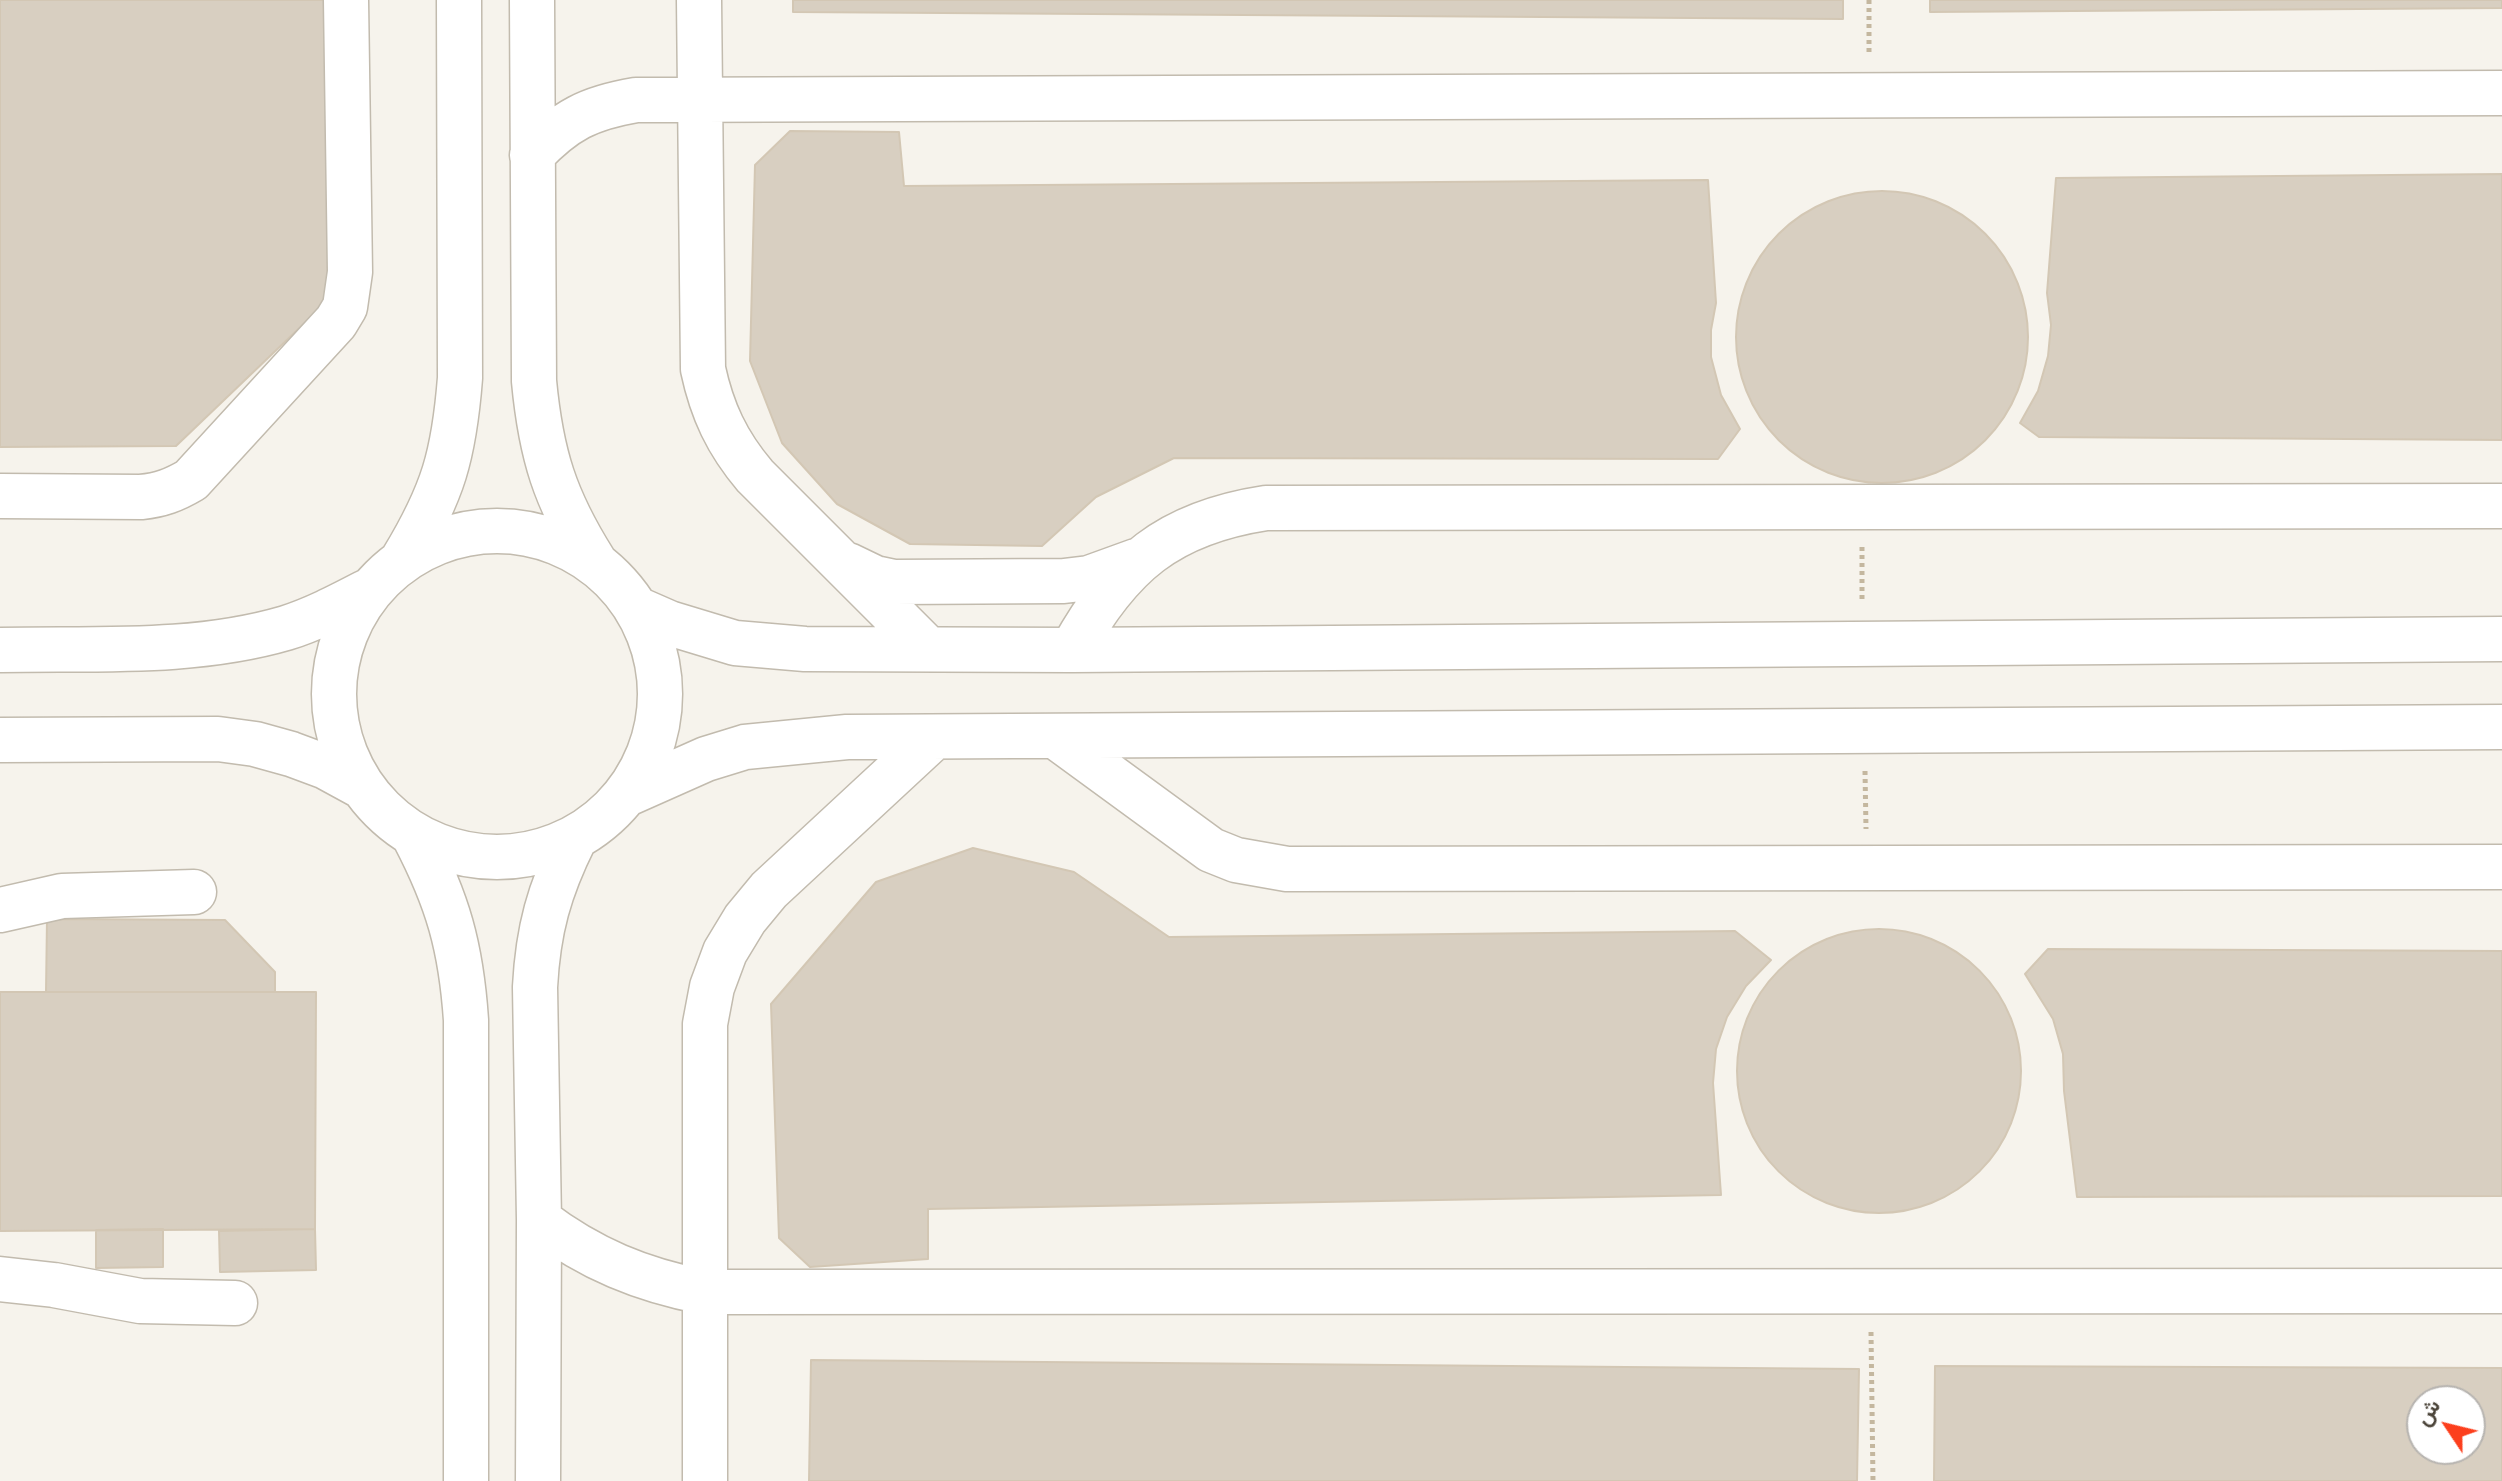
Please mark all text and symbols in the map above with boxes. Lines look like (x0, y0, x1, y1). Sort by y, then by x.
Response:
north arrow (2406, 1385, 2486, 1465)
text: ش (2410, 1394, 2446, 1431)

